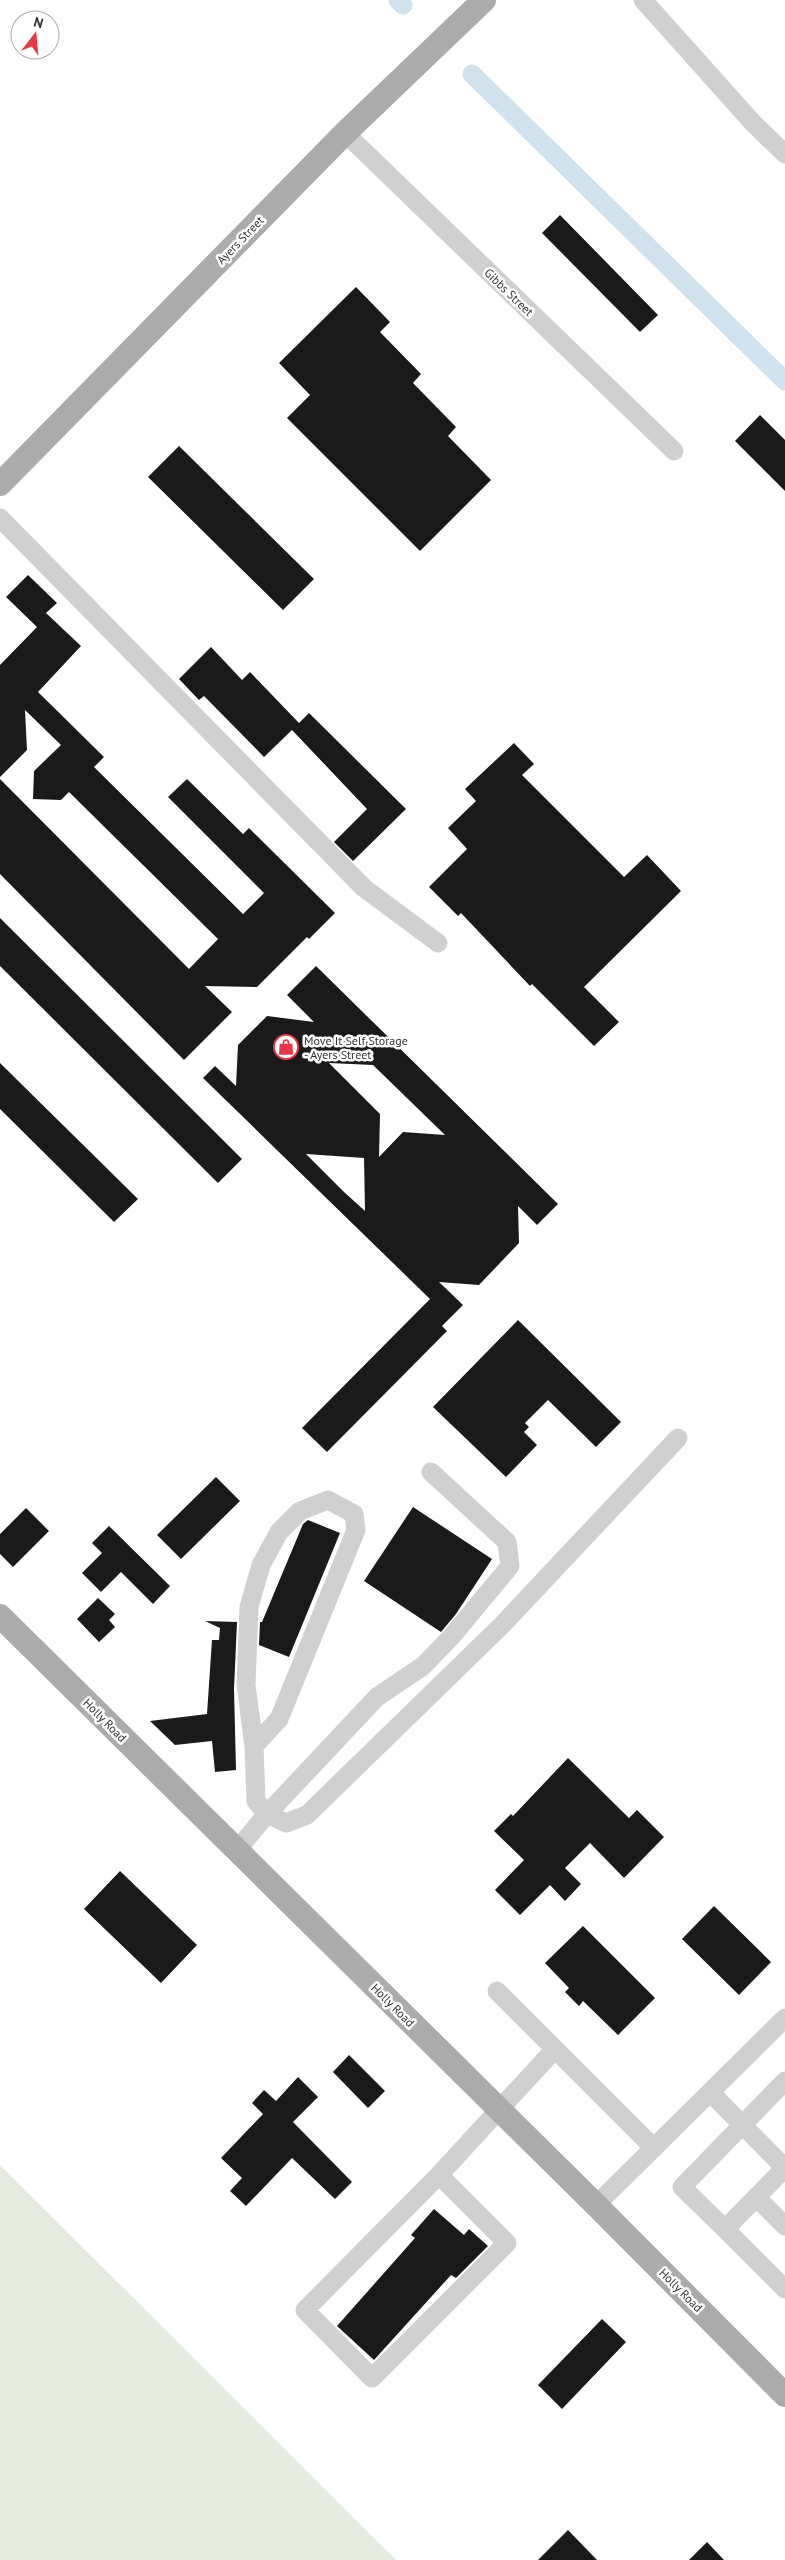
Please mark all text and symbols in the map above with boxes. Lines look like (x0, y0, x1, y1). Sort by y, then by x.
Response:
north arrow (10, 10, 60, 60)
text: N (32, 13, 45, 32)
street label: Ayers Street (213, 213, 267, 267)
street label: Gibbs Street (481, 265, 537, 319)
place label: Move It Self Storage - Ayers Street (304, 1033, 408, 1062)
shop icon: Move It Self Storage - Ayers Street (273, 1034, 299, 1060)
street label: Holly Road (80, 1695, 130, 1745)
street label: Holly Road (368, 1980, 418, 2030)
street label: Holly Road (656, 2265, 706, 2315)

